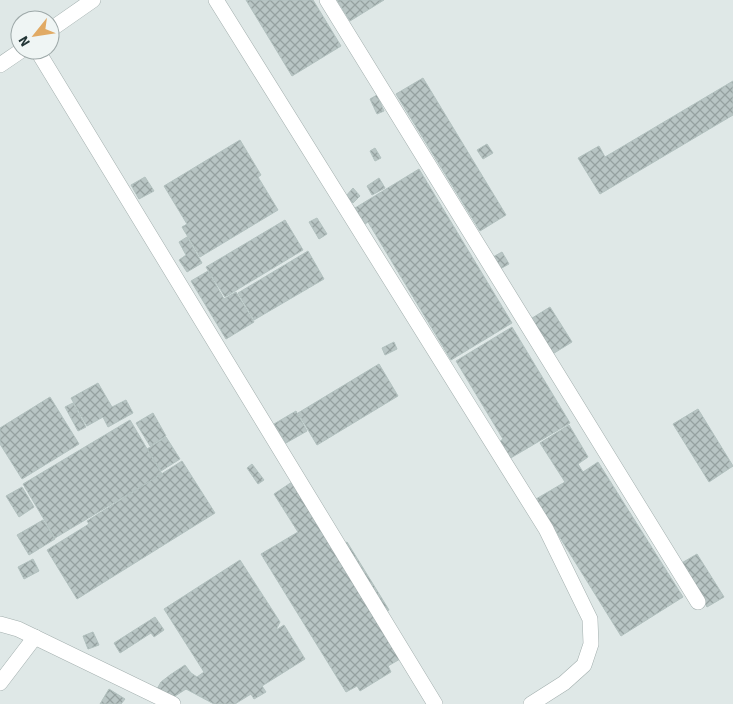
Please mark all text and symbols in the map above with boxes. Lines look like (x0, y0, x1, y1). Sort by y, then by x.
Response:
north arrow (10, 10, 60, 60)
text: N (14, 32, 36, 50)

